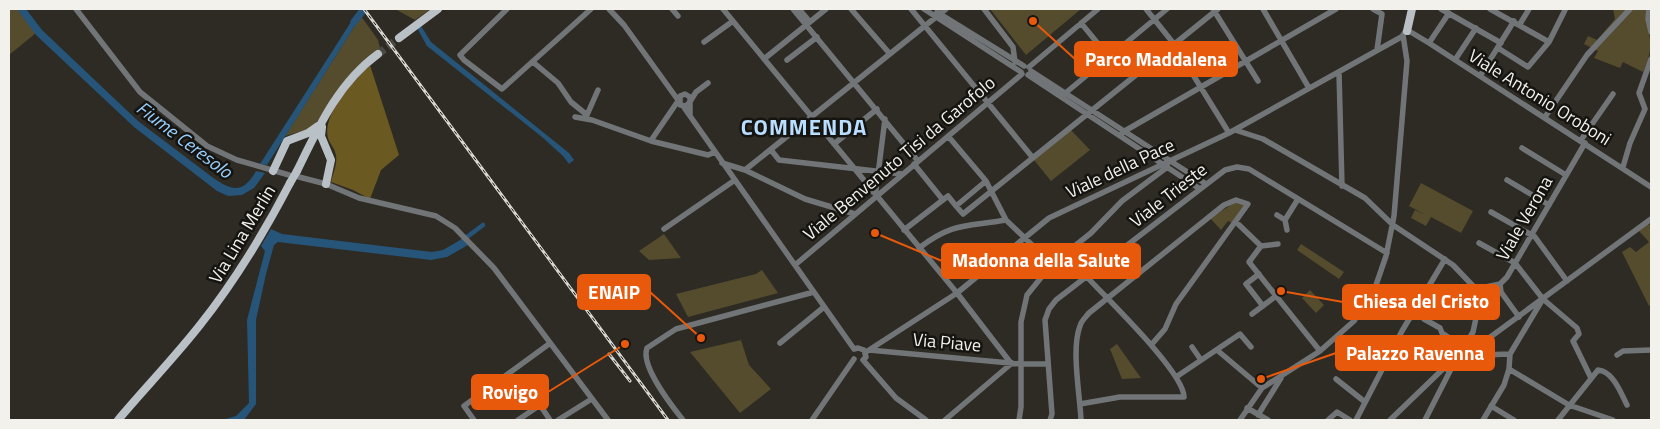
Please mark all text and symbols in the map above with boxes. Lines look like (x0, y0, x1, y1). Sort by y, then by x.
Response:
callout: Parco Maddalena (1075, 42, 1237, 76)
street label: Viale Antonio Oroboni (1463, 42, 1617, 152)
text: Parco Maddalena (1085, 44, 1227, 73)
street label: Viale Benvenuto Tisi da Garofolo (797, 69, 1001, 247)
water label: Fiume Ceresolo (131, 93, 240, 185)
district label: COMMENDA (741, 110, 867, 144)
street label: Viale della Pace (1061, 131, 1179, 205)
street label: Viale Trieste (1124, 156, 1212, 234)
street label: Viale Verona (1489, 171, 1559, 265)
street label: Via Lina Merlin (202, 180, 282, 288)
callout: Madonna della Salute (942, 244, 1140, 278)
text: Madonna della Salute (952, 245, 1130, 274)
callout: ENAIP (578, 275, 650, 309)
text: ENAIP (588, 277, 640, 306)
callout: Chiesa del Cristo (1343, 285, 1499, 319)
text: Chiesa del Cristo (1353, 286, 1489, 315)
street label: Via Piave (912, 326, 982, 358)
callout: Palazzo Ravenna (1336, 336, 1494, 370)
text: Palazzo Ravenna (1346, 338, 1484, 367)
callout: Rovigo (472, 375, 548, 409)
text: Rovigo (482, 377, 538, 406)

